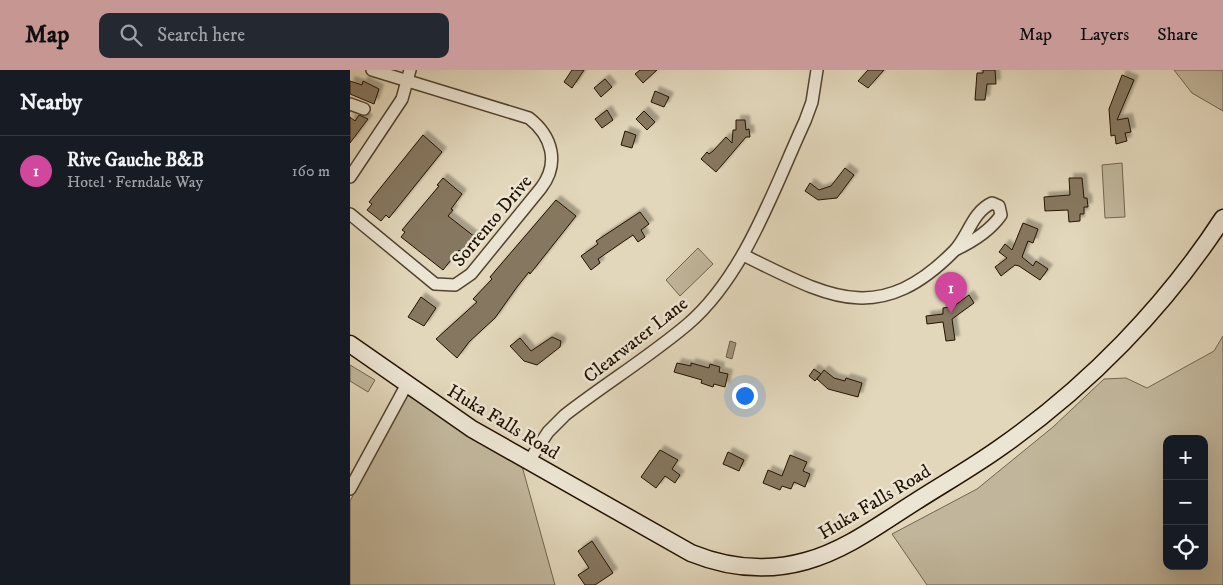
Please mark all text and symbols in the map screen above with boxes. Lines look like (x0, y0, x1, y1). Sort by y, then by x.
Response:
search box (99, 13, 449, 58)
text: Map (25, 20, 69, 50)
icon: search (117, 21, 145, 49)
text: Search here (157, 24, 245, 47)
text: Map (1019, 24, 1052, 46)
text: Layers (1080, 24, 1129, 46)
text: Share (1157, 24, 1198, 46)
text: Nearby (20, 90, 82, 116)
text: Rive Gauche B&B (67, 149, 204, 172)
text: 1 (33, 161, 39, 181)
text: 160 m (292, 161, 330, 181)
street label: Sorrento Drive (447, 170, 537, 272)
text: Hotel · Ferndale Way (67, 172, 203, 192)
pin: 1 (935, 272, 967, 313)
street label: Clearwater Lane (579, 292, 693, 388)
street label: Huka Falls Road (443, 380, 564, 465)
your location (732, 383, 758, 409)
map controls (1163, 435, 1208, 570)
button: + (1163, 435, 1208, 480)
street label: Huka Falls Road (815, 460, 935, 545)
button: − (1163, 480, 1208, 525)
button: locate (1163, 525, 1208, 570)

